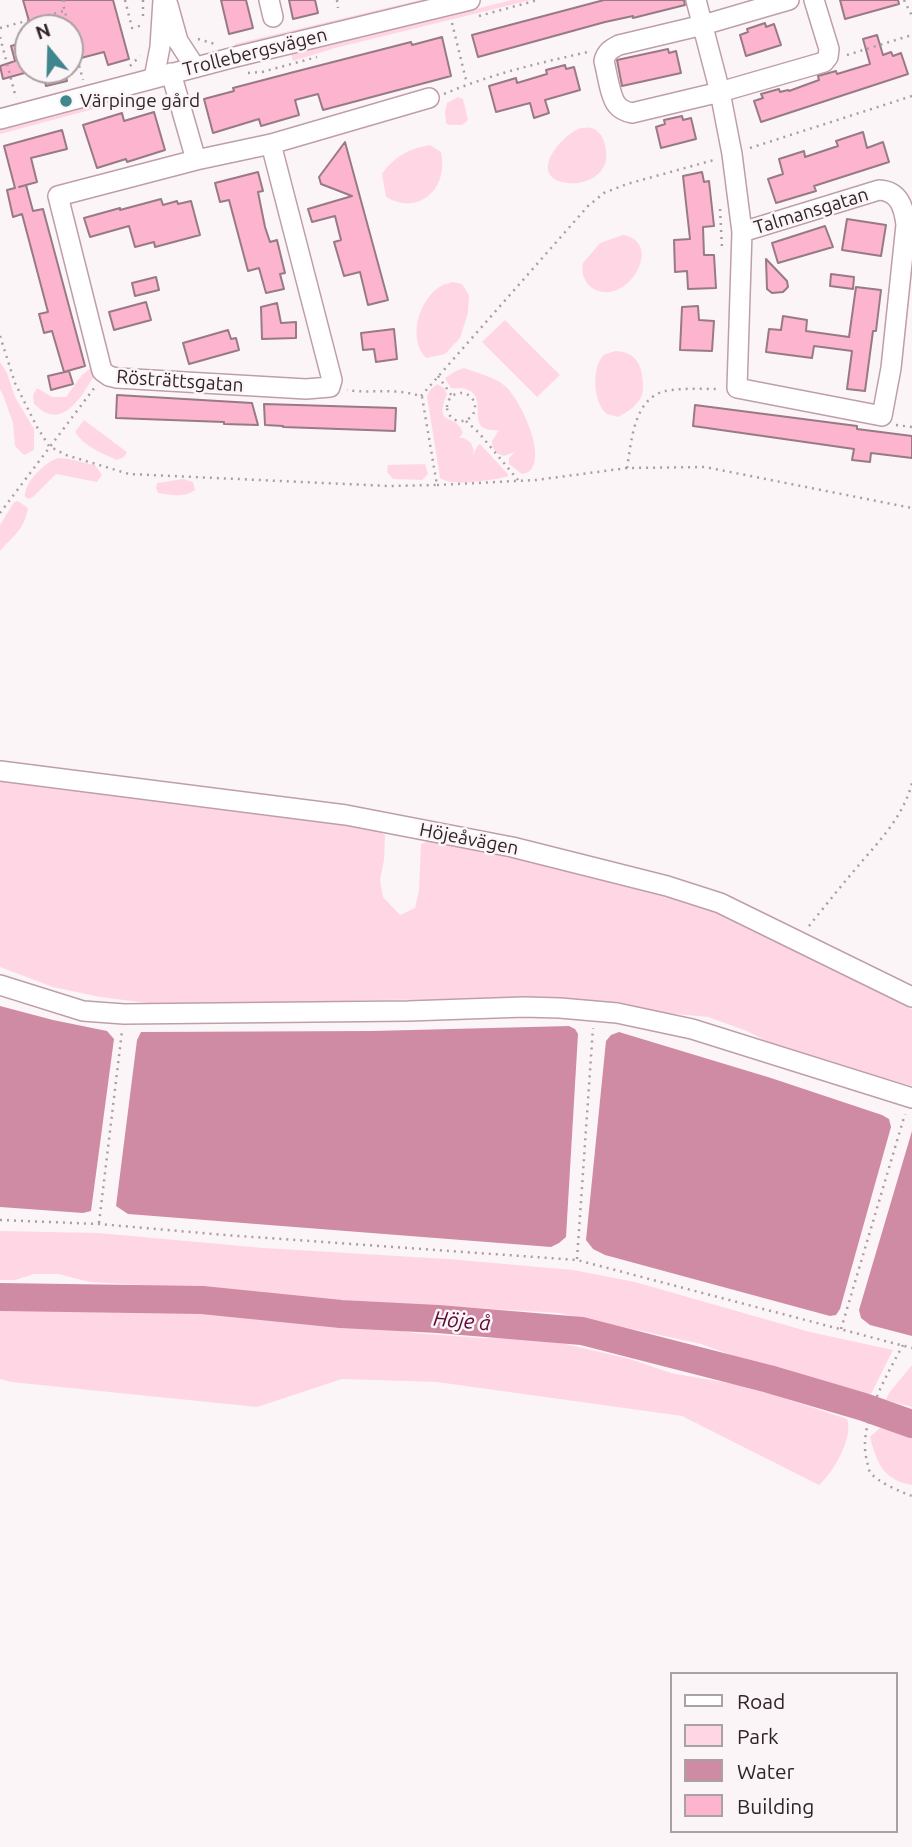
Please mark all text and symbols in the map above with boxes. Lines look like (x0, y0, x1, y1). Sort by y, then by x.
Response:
north arrow (14, 14, 84, 84)
text: N (33, 18, 53, 44)
street label: Trollebergsvägen (180, 23, 330, 81)
place label: Värpinge gård (80, 90, 200, 112)
marker: Värpinge gård (58, 93, 74, 109)
street label: Talmansgatan (751, 183, 871, 239)
street label: Rösträttsgatan (116, 365, 244, 397)
street label: Höjeåvägen (418, 818, 520, 860)
water label: Höje å (432, 1306, 492, 1336)
legend (670, 1672, 898, 1833)
text: Road (737, 1689, 785, 1713)
text: Park (737, 1724, 779, 1748)
text: Water (737, 1759, 795, 1783)
text: Building (737, 1794, 814, 1818)

